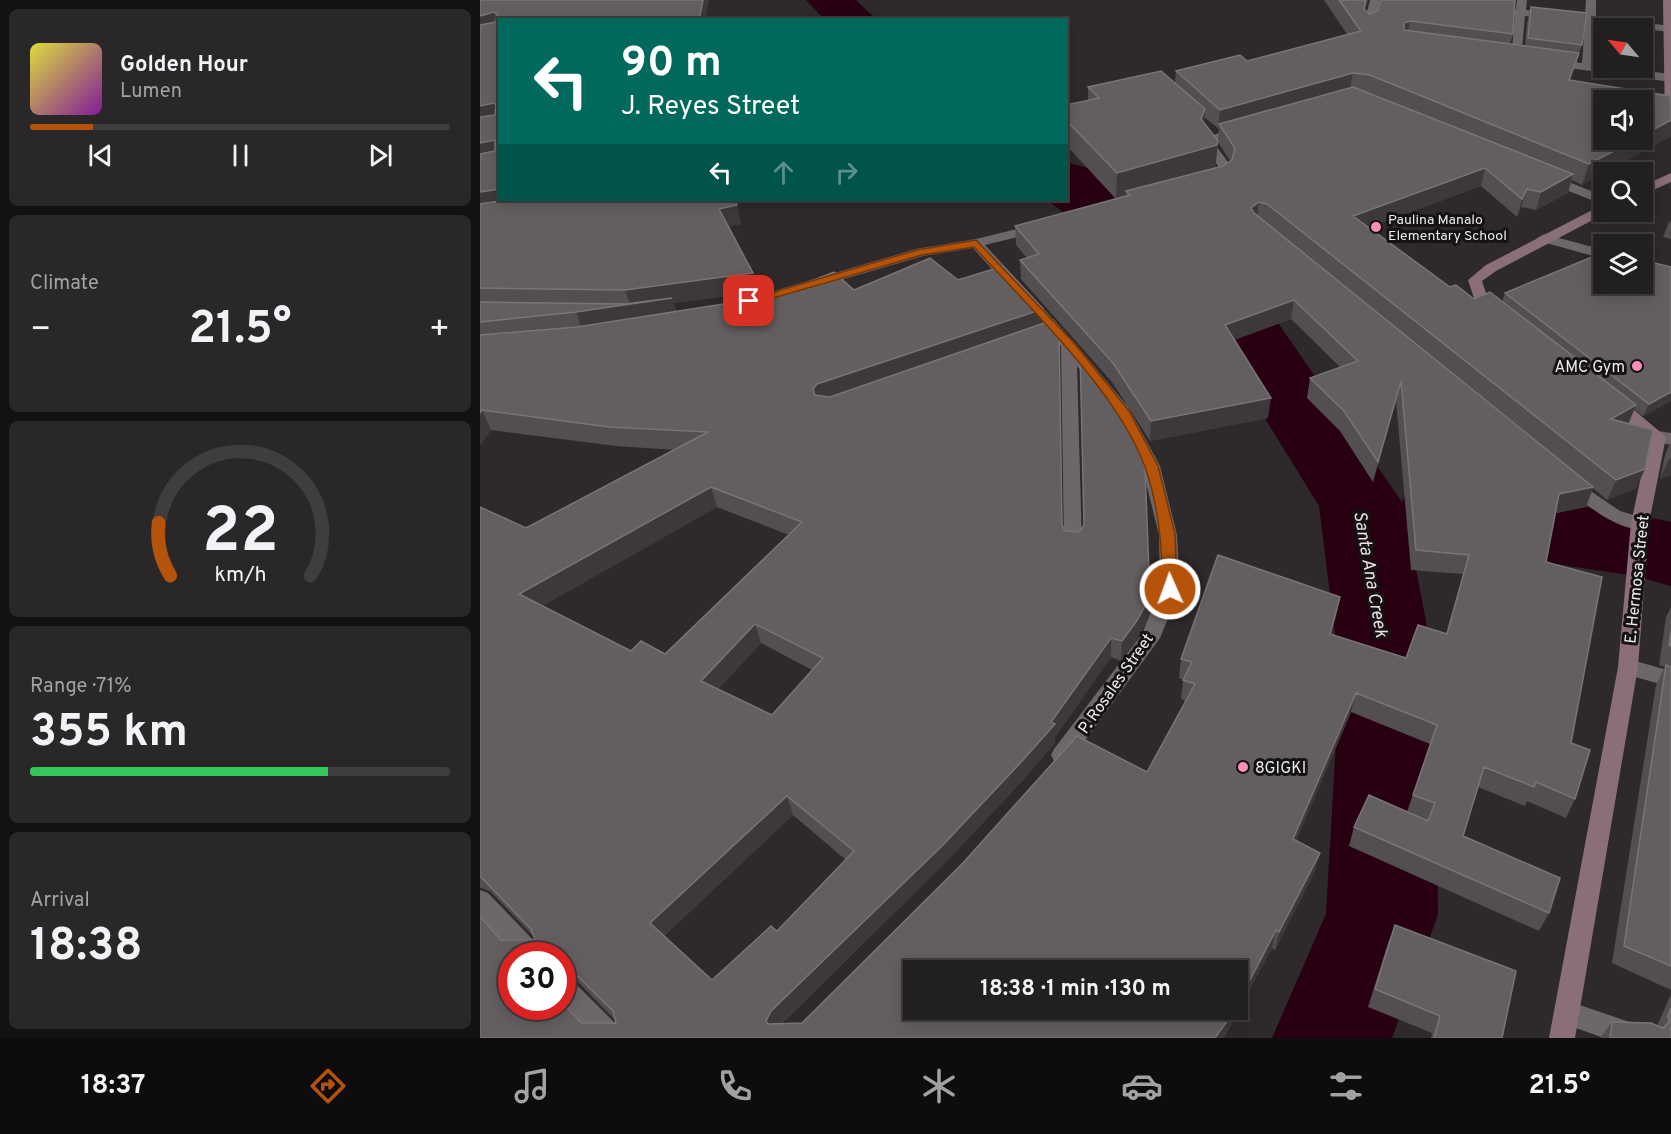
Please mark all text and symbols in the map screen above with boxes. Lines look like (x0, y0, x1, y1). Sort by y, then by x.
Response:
north arrow (1593, 18, 1653, 78)
map controls (1593, 18, 1653, 294)
text: 90 m (621, 38, 722, 91)
icon: left (522, 42, 600, 120)
text: Golden Hour (120, 52, 248, 79)
text: Lumen (120, 79, 182, 105)
text: J. Reyes Street (621, 90, 800, 124)
button: sound (1593, 90, 1653, 150)
icon: previous (84, 139, 117, 172)
icon: pause (224, 139, 257, 172)
icon: next (364, 139, 397, 172)
icon: left (704, 156, 737, 189)
icon: ahead (767, 156, 800, 189)
icon: right (830, 156, 863, 189)
button: search (1593, 162, 1653, 222)
place label: Paulina Manalo Elementary School (1388, 212, 1507, 245)
marker: Paulina Manalo Elementary School (1369, 220, 1383, 234)
button: layers (1593, 234, 1653, 294)
text: Climate (30, 271, 99, 297)
pin (723, 275, 774, 326)
icon: arrive (732, 284, 765, 317)
text: 21.5° (189, 302, 291, 359)
text: − (30, 310, 51, 352)
text: + (429, 310, 450, 352)
place label: AMC Gym (1555, 358, 1625, 378)
marker: AMC Gym (1630, 359, 1644, 373)
text: 22 (202, 495, 278, 574)
water label: Santa Ana Creek (1347, 509, 1392, 640)
street label: E. Hermosa Street (1621, 514, 1655, 645)
position arrow (1138, 557, 1202, 621)
text: km/h (214, 562, 266, 589)
street label: P. Rosales Street (1075, 630, 1159, 738)
text: Range · 71% (30, 674, 132, 700)
text: 355 km (30, 705, 188, 762)
place label: 8GIGKI (1255, 759, 1306, 779)
marker: 8GIGKI (1236, 760, 1250, 774)
text: Arrival (30, 888, 90, 914)
text: 18:38 (30, 919, 143, 976)
speed limit sign: 30 (498, 942, 576, 1020)
text: 18:38 · 1 min · 130 m (980, 976, 1171, 1003)
icon: directions (307, 1065, 349, 1107)
icon: music (511, 1065, 553, 1107)
icon: phone (714, 1065, 756, 1107)
icon: climate (918, 1065, 960, 1107)
icon: car (1121, 1065, 1163, 1107)
icon: filters (1325, 1065, 1367, 1107)
text: 18:37 (81, 1069, 145, 1103)
text: 21.5° (1528, 1069, 1590, 1103)

